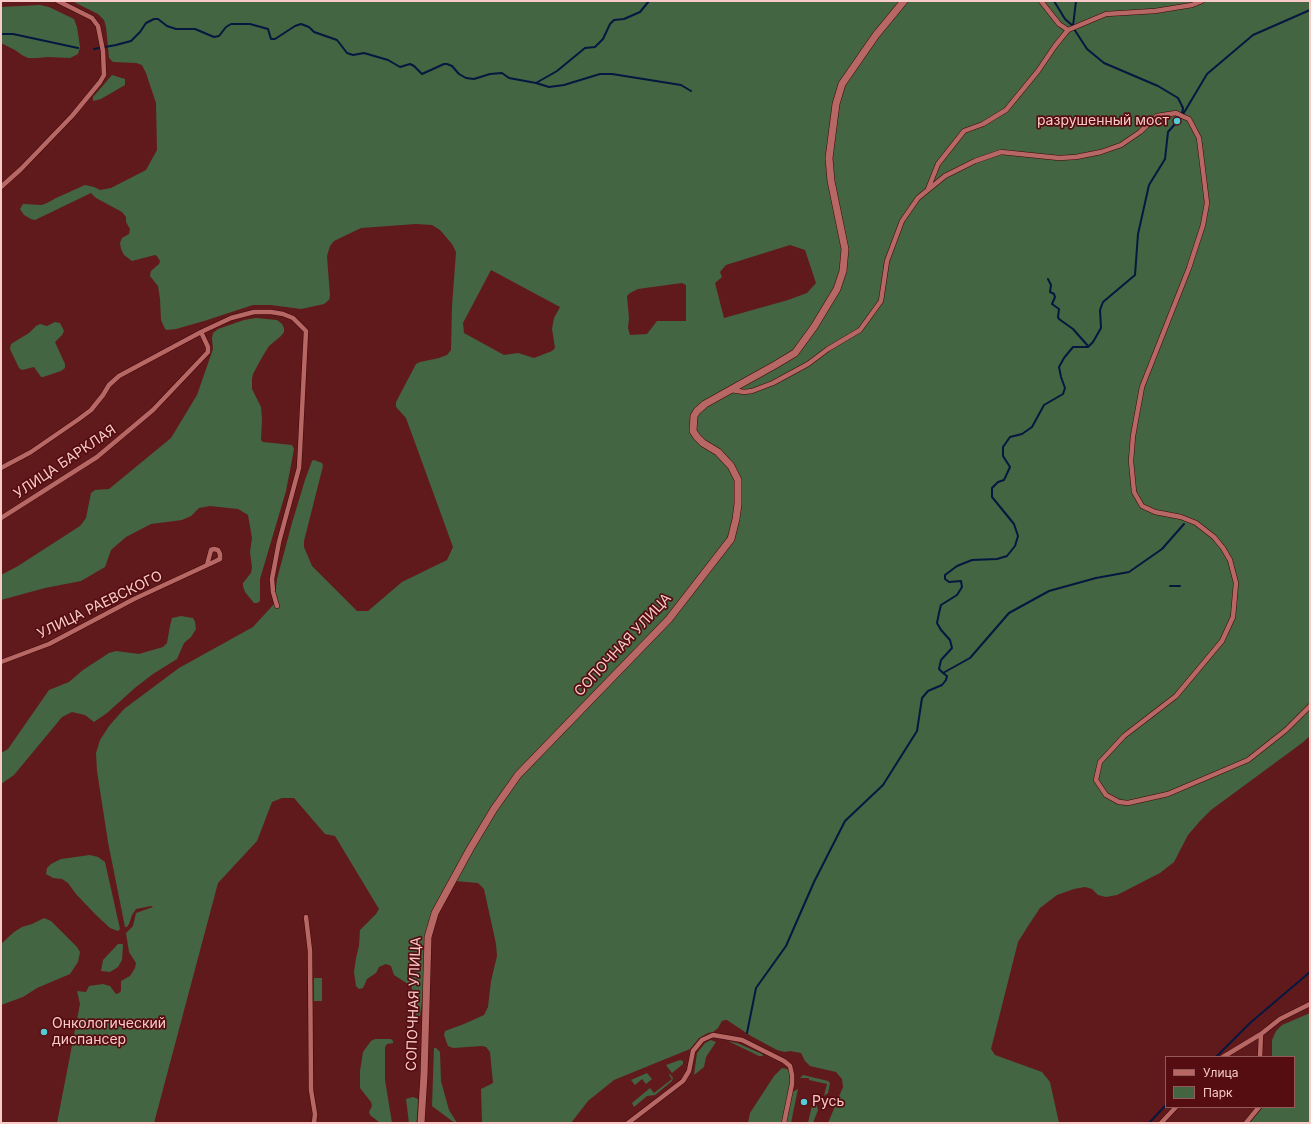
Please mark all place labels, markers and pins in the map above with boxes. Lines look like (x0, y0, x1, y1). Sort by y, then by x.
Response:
place label: разрушенный мост (1037, 113, 1169, 129)
marker: разрушенный мост (1172, 116, 1182, 126)
place label: Онкологический диспансер (52, 1016, 166, 1048)
marker: Онкологический диспансер (39, 1027, 49, 1037)
place label: Русь (812, 1094, 844, 1110)
marker: Русь (799, 1097, 809, 1107)

